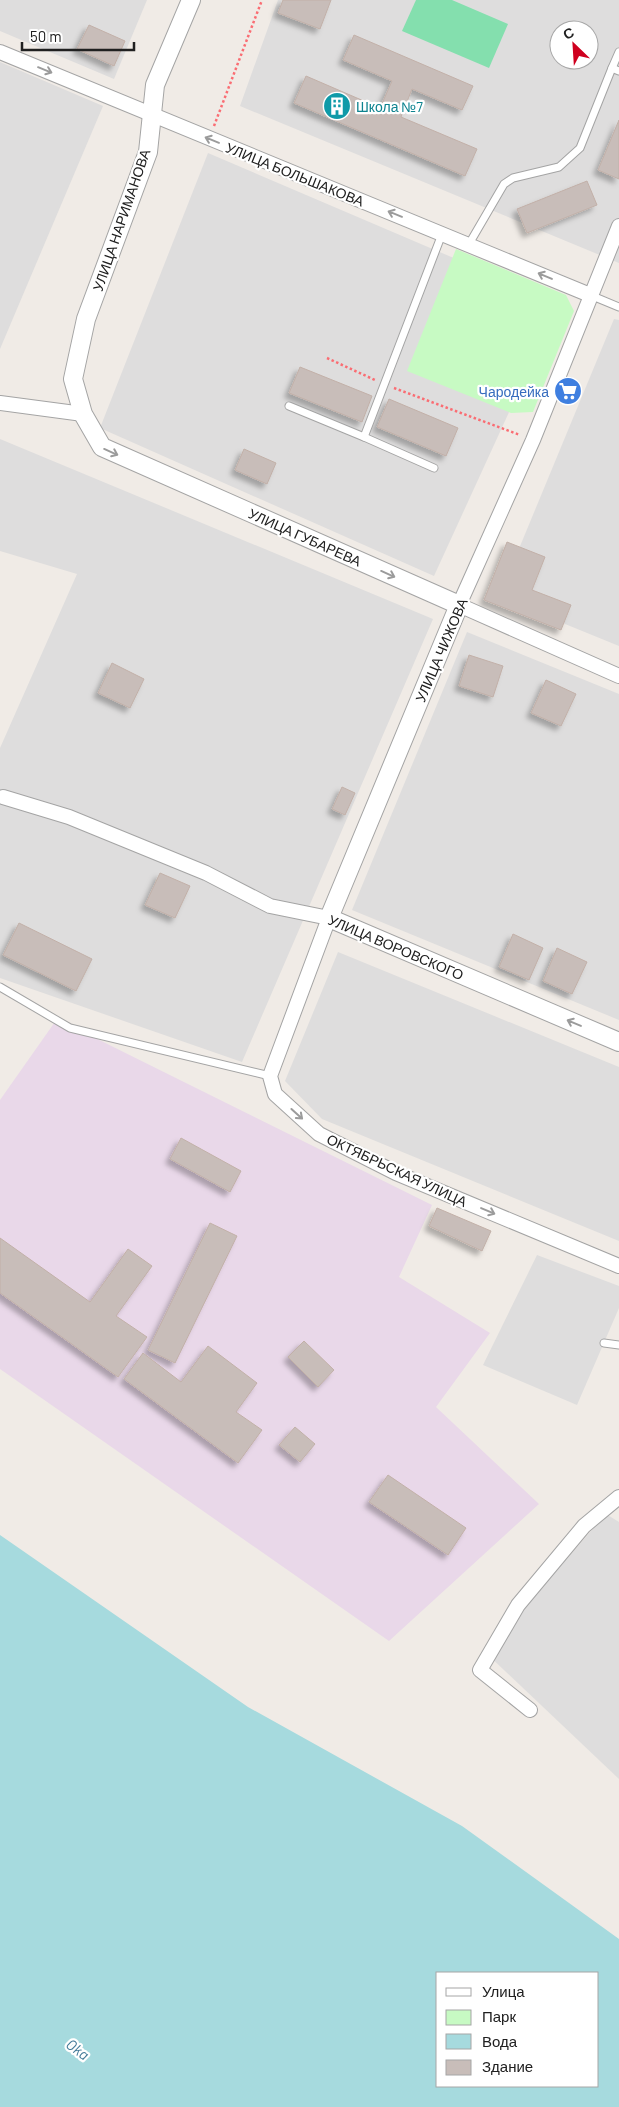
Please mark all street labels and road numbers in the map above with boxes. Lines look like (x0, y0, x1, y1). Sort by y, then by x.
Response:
street label: УЛИЦА БОЛЬШАКОВА (223, 138, 367, 210)
street label: УЛИЦА НАРИМАНОВА (89, 146, 154, 293)
street label: УЛИЦА ГУБАРЕВА (246, 504, 365, 570)
street label: УЛИЦА ЧИЖОВА (411, 595, 471, 705)
street label: УЛИЦА ВОРОВСКОГО (326, 911, 466, 983)
street label: ОКТЯБРЬСКАЯ УЛИЦА (324, 1130, 470, 1210)

